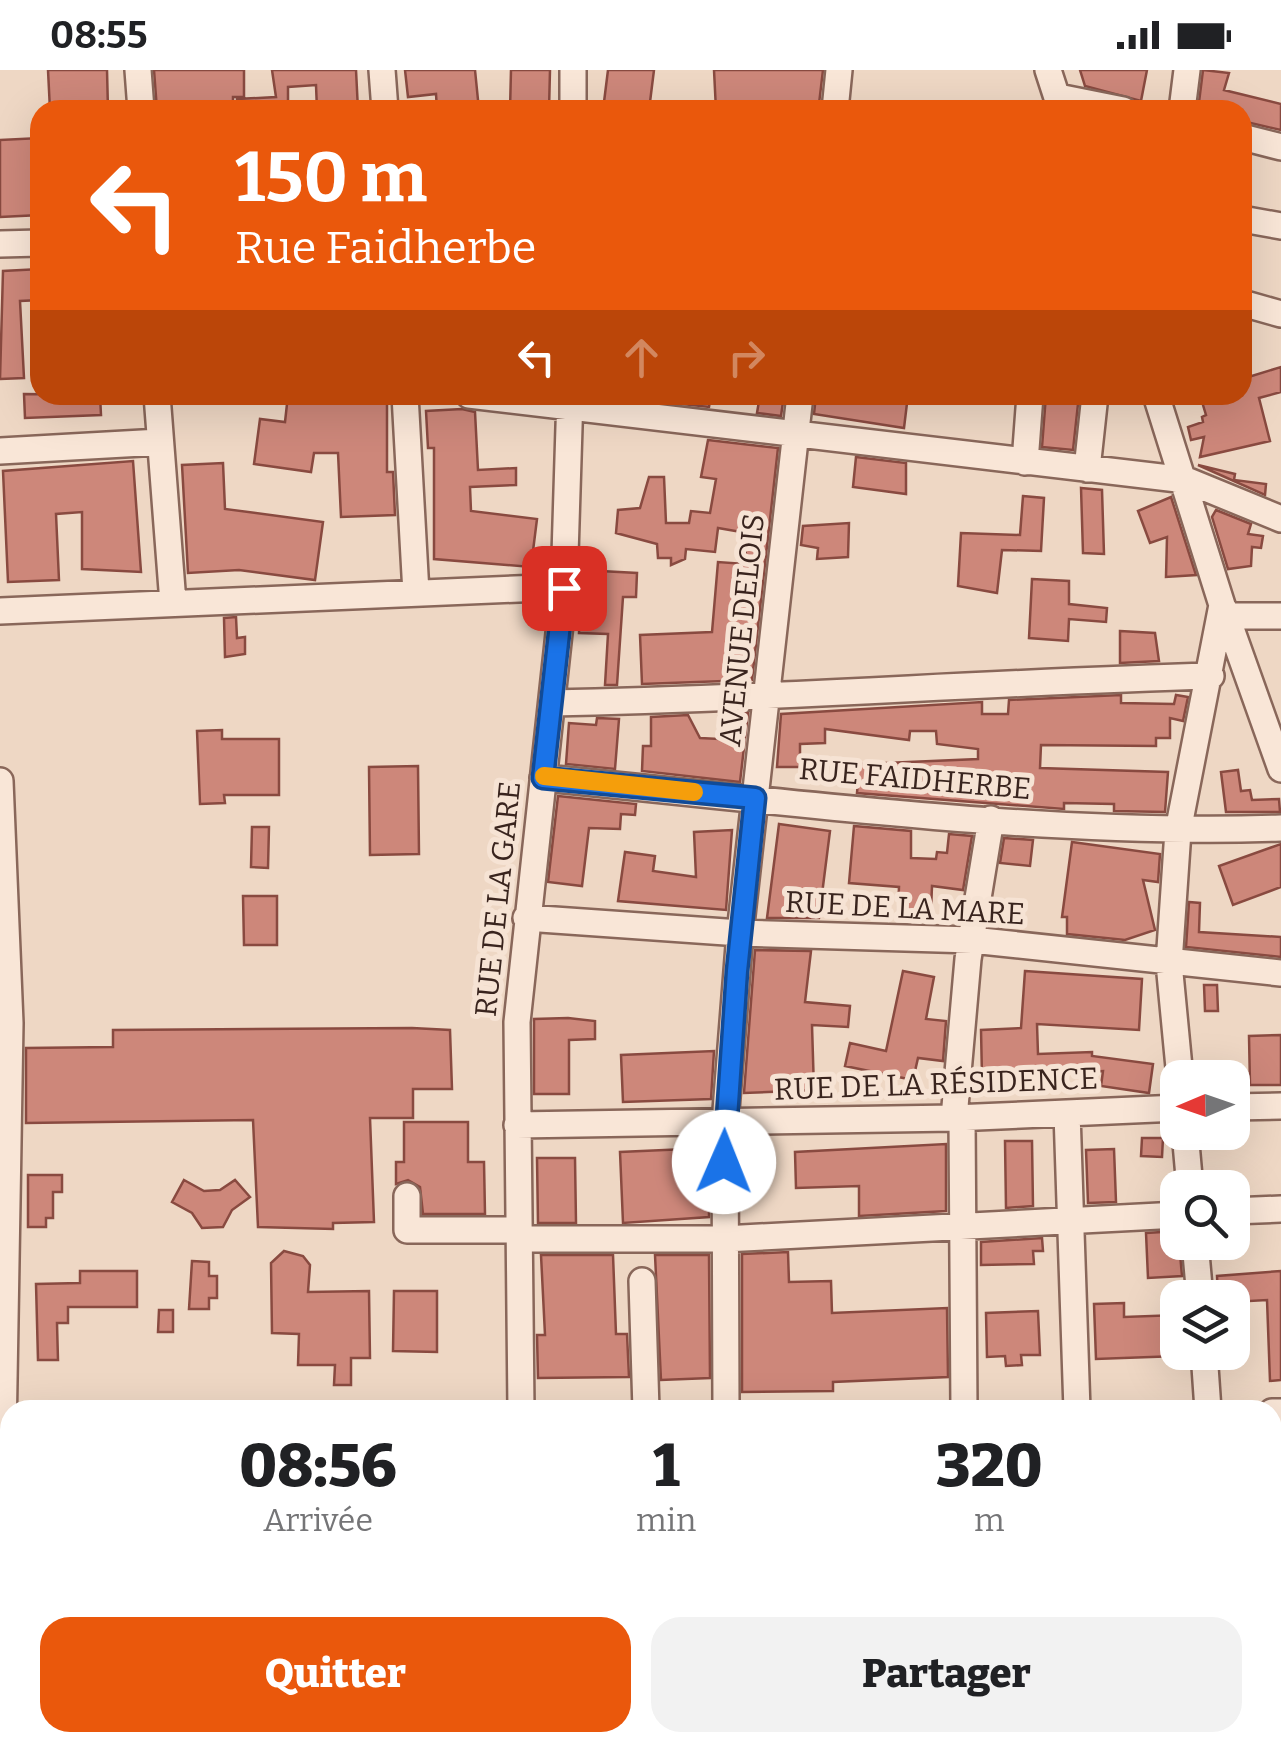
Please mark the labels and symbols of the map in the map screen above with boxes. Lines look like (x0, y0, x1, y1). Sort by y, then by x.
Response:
street label: AVENUE DELOIS (712, 512, 772, 748)
pin (522, 546, 607, 631)
street label: RUE FAIDHERBE (797, 751, 1033, 807)
street label: RUE DE LA GARE (468, 780, 528, 1018)
street label: RUE DE LA MARE (784, 884, 1026, 932)
street label: RUE DE LA RÉSIDENCE (773, 1060, 1099, 1108)
north arrow (1160, 1060, 1250, 1150)
position arrow (672, 1110, 776, 1214)

